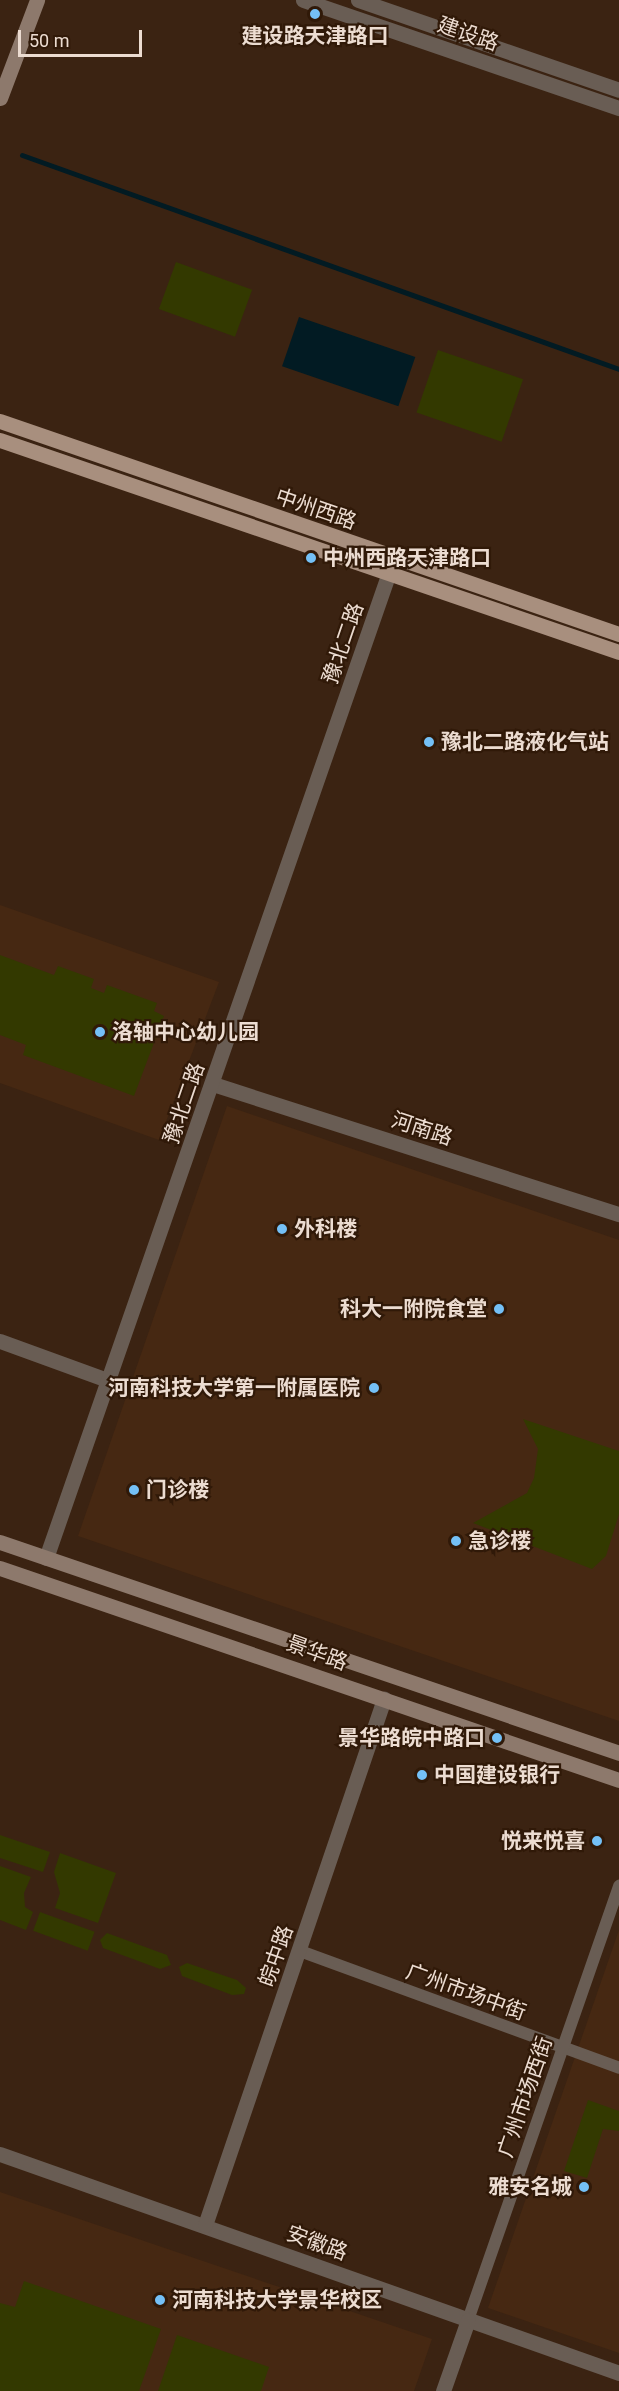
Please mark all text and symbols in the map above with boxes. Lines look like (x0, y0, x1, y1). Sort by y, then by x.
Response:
marker: 建设路天津路口 (308, 7, 322, 21)
street label: 建设路 (434, 12, 502, 56)
scale bar (21, 18, 146, 56)
place label: 建设路天津路口 (242, 23, 388, 49)
text: 50 m (29, 30, 69, 51)
street label: 中州西路 (272, 483, 360, 535)
place label: 中州西路天津路口 (323, 545, 491, 571)
marker: 中州西路天津路口 (304, 551, 318, 565)
street label: 豫北二路 (317, 599, 369, 687)
place label: 豫北二路液化气站 (441, 729, 609, 755)
marker: 豫北二路液化气站 (422, 735, 436, 749)
place label: 洛轴中心幼儿园 (112, 1019, 259, 1045)
marker: 洛轴中心幼儿园 (93, 1025, 107, 1039)
street label: 豫北二路 (158, 1059, 210, 1147)
street label: 河南路 (388, 1107, 456, 1151)
place label: 外科楼 (294, 1216, 357, 1242)
marker: 外科楼 (275, 1222, 289, 1236)
place label: 科大一附院食堂 (340, 1296, 487, 1322)
marker: 科大一附院食堂 (492, 1302, 506, 1316)
place label: 河南科技大学第一附属医院 (108, 1375, 360, 1401)
marker: 河南科技大学第一附属医院 (365, 1379, 383, 1397)
place label: 门诊楼 (146, 1477, 209, 1503)
marker: 门诊楼 (127, 1483, 141, 1497)
place label: 急诊楼 (468, 1528, 531, 1554)
marker: 急诊楼 (449, 1534, 463, 1548)
street label: 景华路 (283, 1630, 351, 1676)
place label: 景华路皖中路口 (338, 1725, 485, 1751)
marker: 景华路皖中路口 (490, 1731, 504, 1745)
place label: 中国建设银行 (434, 1762, 560, 1788)
marker: 中国建设银行 (415, 1768, 429, 1782)
place label: 悦来悦喜 (501, 1828, 585, 1854)
marker: 悦来悦喜 (590, 1834, 604, 1848)
street label: 皖中路 (254, 1922, 298, 1990)
street label: 广州市场中街 (402, 1959, 530, 2025)
street label: 广州市场西街 (493, 2033, 557, 2161)
place label: 雅安名城 (488, 2174, 572, 2200)
marker: 雅安名城 (577, 2180, 591, 2194)
street label: 安徽路 (283, 2220, 351, 2266)
place label: 河南科技大学景华校区 (172, 2287, 382, 2313)
marker: 河南科技大学景华校区 (153, 2293, 167, 2307)

